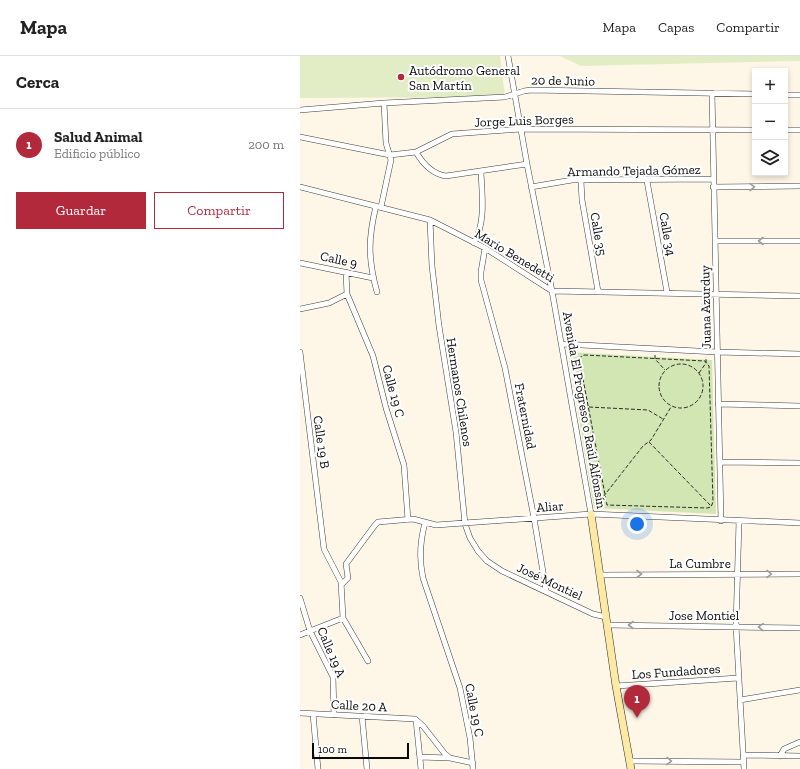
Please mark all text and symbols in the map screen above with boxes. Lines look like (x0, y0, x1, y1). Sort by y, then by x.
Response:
text: Mapa (20, 16, 67, 39)
text: Mapa (603, 19, 636, 36)
text: Capas (658, 19, 694, 36)
text: Compartir (716, 19, 780, 36)
place label: Autódromo General San Martín (409, 63, 520, 93)
map controls (752, 68, 788, 176)
button: + (752, 68, 788, 104)
text: Cerca (16, 72, 59, 92)
marker: Autódromo General San Martín (396, 72, 406, 82)
street label: 20 de Junio (531, 72, 595, 89)
button: − (752, 104, 788, 140)
street label: Jorge Luis Borges (474, 111, 574, 130)
text: Salud Animal (54, 128, 143, 146)
text: 1 (26, 137, 32, 152)
text: 200 m (248, 137, 284, 152)
button: layers (752, 140, 788, 176)
text: Edificio público (54, 146, 140, 161)
street label: Armando Tejada Gómez (567, 162, 701, 180)
one-way arrow (749, 183, 755, 191)
button: Guardar (16, 192, 146, 229)
button: Compartir (154, 192, 284, 229)
street label: Calle 35 (587, 211, 610, 257)
street label: Calle 34 (656, 211, 679, 257)
street label: Mario Benedetti (472, 226, 558, 285)
one-way arrow (758, 237, 764, 245)
street label: Calle 9 (319, 248, 359, 271)
street label: Juana Azurduy (697, 265, 714, 349)
street label: Avenida El Progreso o Raúl Alfonsín (560, 311, 609, 510)
street label: Hermanos Chilenos (443, 337, 476, 448)
street label: Calle 19 C (379, 363, 408, 419)
street label: Fraternidad (512, 382, 539, 450)
street label: Calle 19 B (310, 415, 333, 470)
street label: Aliar (536, 498, 564, 515)
your location (627, 514, 647, 534)
street label: La Cumbre (669, 556, 731, 571)
street label: José Montiel (515, 560, 585, 603)
one-way arrow (636, 570, 642, 579)
one-way arrow (766, 570, 772, 578)
street label: Jose Montiel (669, 608, 740, 623)
one-way arrow (628, 621, 634, 629)
one-way arrow (758, 622, 764, 631)
street label: Calle 19 A (314, 625, 349, 680)
street label: Los Fundadores (631, 661, 721, 682)
street label: Calle 19 C (462, 682, 487, 738)
pin: 1 (624, 685, 650, 718)
street label: Calle 20 A (331, 697, 388, 714)
scale bar (312, 741, 409, 760)
text: 100 m (318, 743, 347, 756)
one-way arrow (666, 757, 672, 765)

